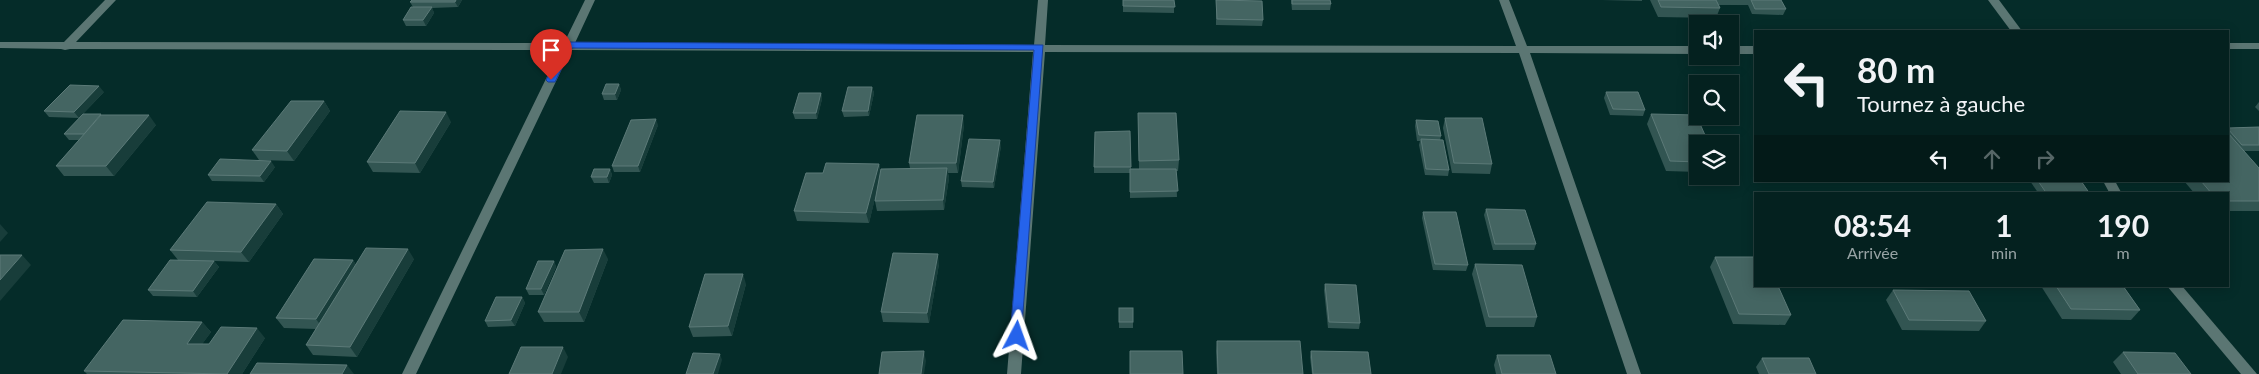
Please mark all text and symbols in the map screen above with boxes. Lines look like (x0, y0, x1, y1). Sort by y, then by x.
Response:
map controls (1689, 15, 1739, 185)
button: sound (1689, 15, 1739, 65)
pin (530, 29, 572, 80)
icon: arrive (537, 36, 565, 64)
text: 80 m (1857, 48, 1935, 90)
icon: left (1774, 50, 1839, 115)
button: search (1689, 75, 1739, 125)
text: Tournez à gauche (1857, 90, 2025, 117)
button: layers (1689, 135, 1739, 185)
icon: left (1925, 145, 1953, 173)
icon: ahead (1978, 145, 2006, 173)
icon: right (2031, 145, 2059, 173)
text: 08:54 (1834, 207, 1911, 243)
text: 1 (1995, 207, 2013, 243)
text: 190 (2097, 207, 2149, 243)
text: Arrivée (1847, 243, 1898, 262)
text: min (1991, 243, 2017, 262)
text: m (2116, 243, 2130, 262)
position arrow (990, 309, 1042, 361)

